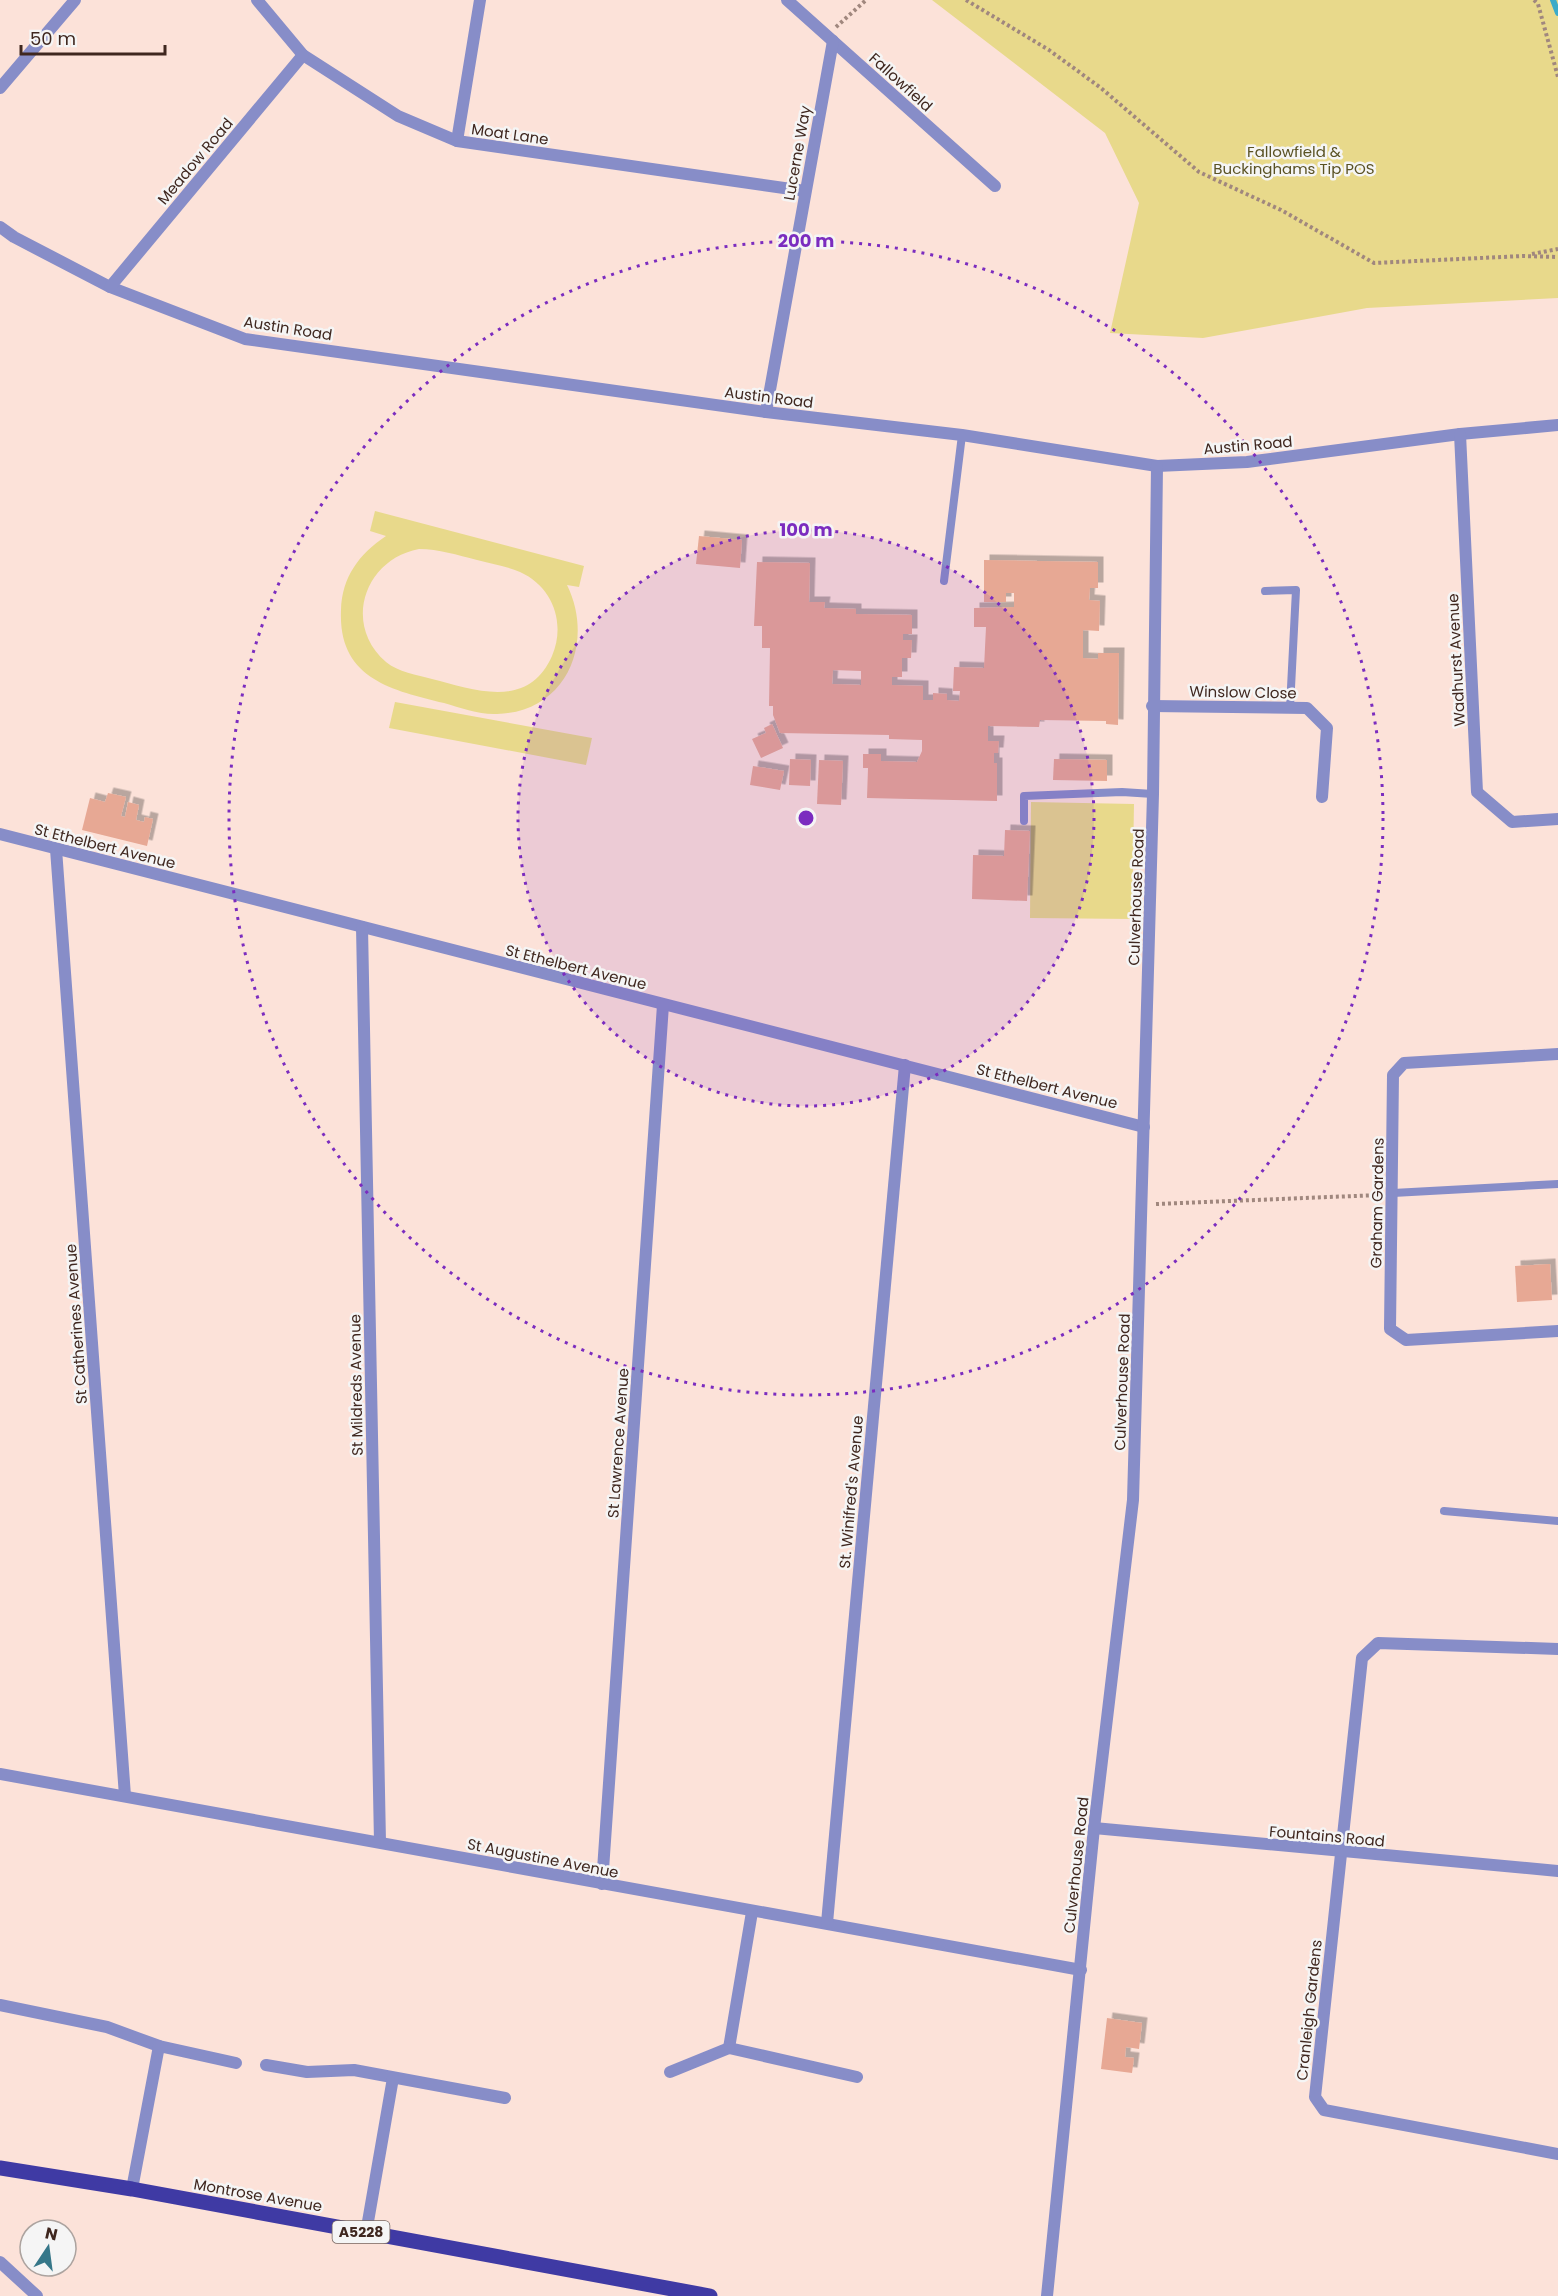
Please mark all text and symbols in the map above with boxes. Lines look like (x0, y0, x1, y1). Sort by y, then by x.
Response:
scale bar (21, 18, 165, 56)
text: 50 m (30, 26, 76, 51)
street label: Fallowfield (865, 48, 937, 116)
street label: Lucerne Way (778, 103, 816, 202)
street label: Meadow Road (152, 113, 238, 209)
street label: Moat Lane (470, 118, 550, 150)
park label: Fallowfield & Buckinghams Tip POS (1213, 141, 1375, 179)
text: 200 m (778, 228, 834, 253)
street label: Austin Road (242, 311, 334, 345)
street label: Austin Road (723, 381, 815, 413)
street label: Austin Road (1203, 431, 1293, 459)
text: 100 m (779, 517, 833, 542)
street label: Wadhurst Avenue (1442, 593, 1470, 727)
street label: Winslow Close (1189, 681, 1297, 703)
centre of rings (796, 808, 816, 828)
street label: St Ethelbert Avenue (32, 818, 178, 874)
street label: Culverhouse Road (1123, 828, 1149, 966)
street label: St Ethelbert Avenue (503, 939, 649, 995)
street label: St Ethelbert Avenue (974, 1058, 1120, 1114)
street label: Graham Gardens (1365, 1137, 1389, 1269)
street label: St Catherines Avenue (60, 1243, 92, 1405)
street label: Culverhouse Road (1109, 1313, 1135, 1451)
street label: St Mildreds Avenue (344, 1314, 368, 1456)
street label: St Lawrence Avenue (602, 1367, 634, 1519)
street label: St. Winifred's Avenue (834, 1415, 868, 1569)
street label: Culverhouse Road (1058, 1796, 1094, 1934)
street label: Fountains Road (1268, 1820, 1386, 1852)
street label: St Augustine Avenue (465, 1833, 621, 1883)
street label: Cranleigh Gardens (1291, 1938, 1327, 2082)
street label: Montrose Avenue (192, 2173, 324, 2217)
north arrow (18, 2218, 78, 2278)
text: N (43, 2221, 60, 2246)
road number: A5228 (332, 2221, 389, 2243)

